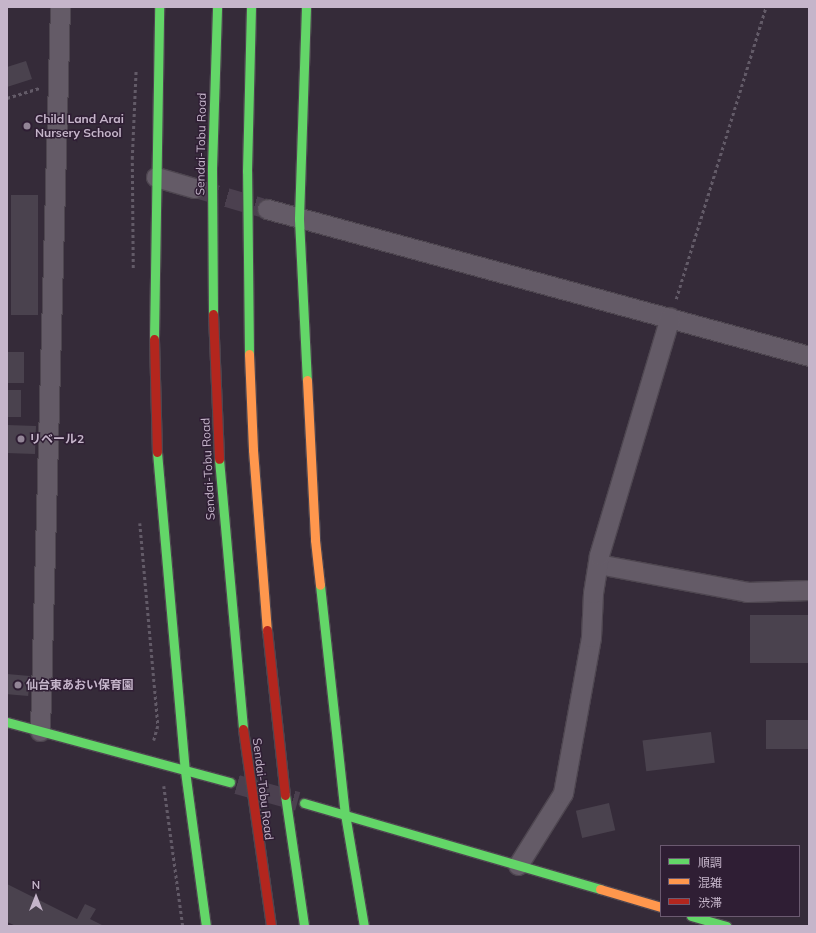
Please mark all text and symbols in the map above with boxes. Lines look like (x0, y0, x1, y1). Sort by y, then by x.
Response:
street label: Sendai-Tobu Road (193, 93, 209, 195)
place label: Child Land Arai Nursery School (35, 112, 124, 140)
marker: Child Land Arai Nursery School (22, 121, 32, 131)
street label: Sendai-Tobu Road (198, 417, 218, 521)
place label: リベール2 (29, 432, 84, 446)
marker: リベール2 (16, 434, 26, 444)
place label: 仙台東あおい保育園 (26, 678, 134, 692)
marker: 仙台東あおい保育園 (13, 680, 23, 690)
street label: Sendai-Tobu Road (250, 737, 276, 841)
legend (660, 845, 800, 917)
text: 順調 (698, 855, 722, 870)
text: 混雑 (698, 875, 722, 890)
north arrow (16, 877, 56, 917)
text: N (32, 878, 40, 892)
text: 渋滞 (698, 895, 722, 910)

